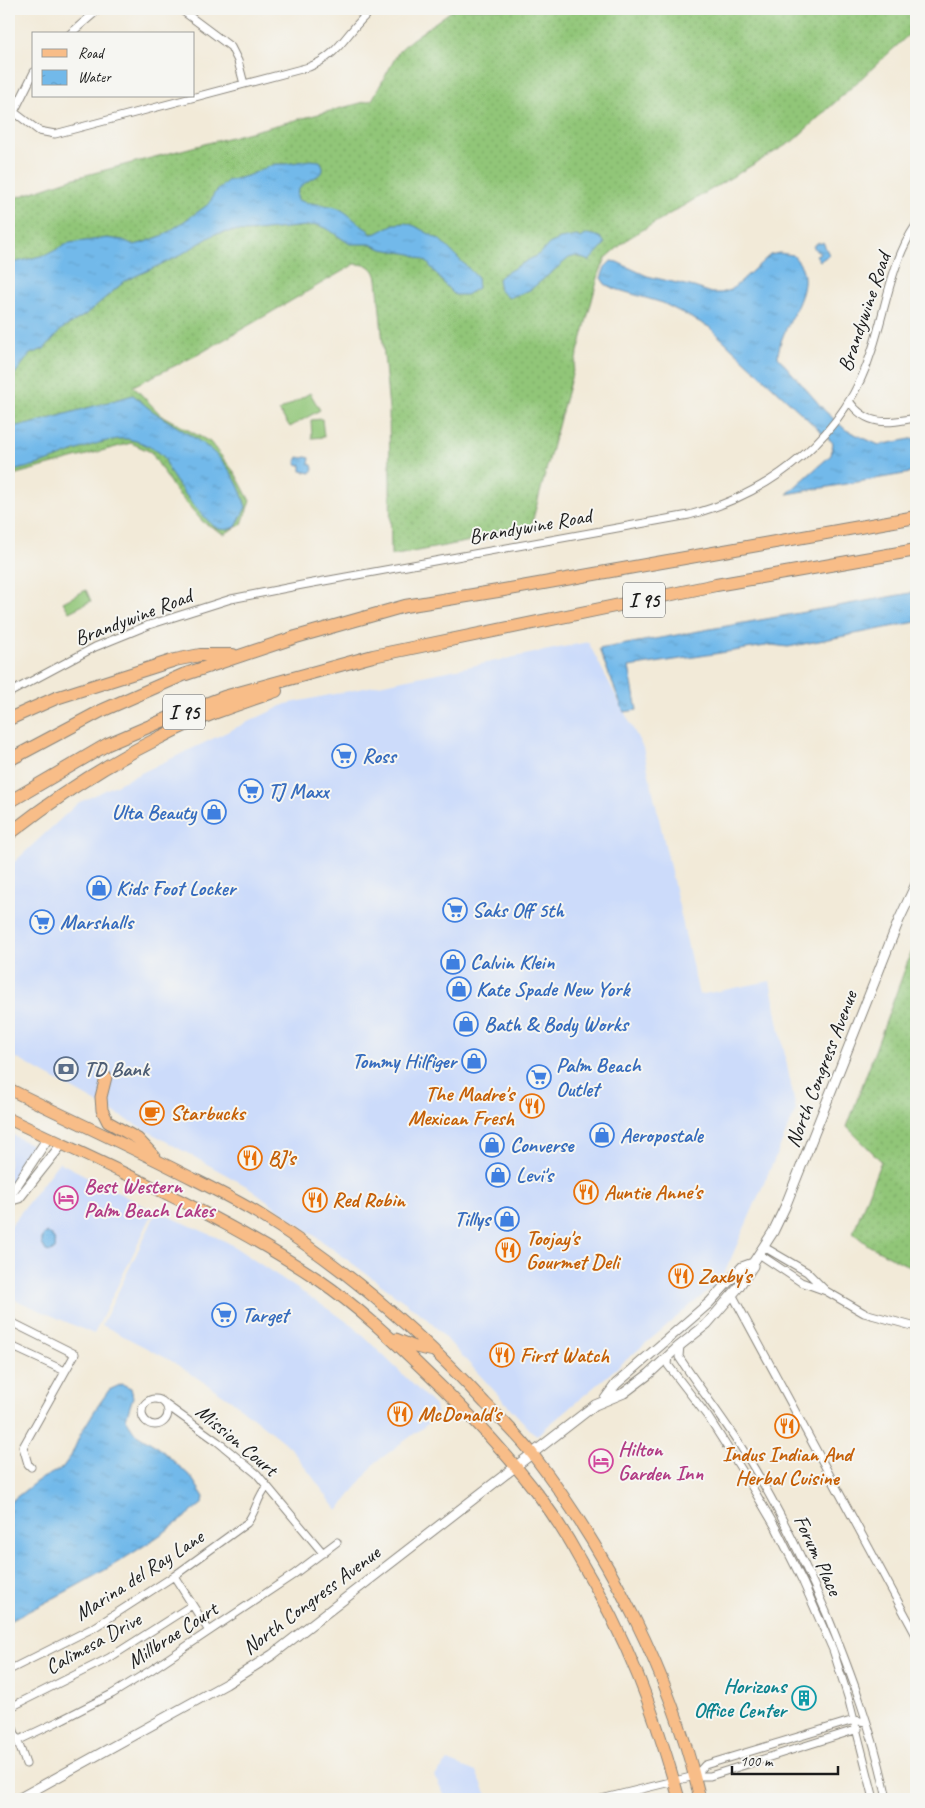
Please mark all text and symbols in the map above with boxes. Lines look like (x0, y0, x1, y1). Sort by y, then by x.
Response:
legend (32, 32, 195, 98)
text: Road (78, 44, 105, 63)
text: Water (78, 68, 112, 87)
street label: Brandywine Road (832, 246, 898, 375)
street label: Brandywine Road (467, 502, 597, 550)
street label: Brandywine Road (71, 581, 199, 651)
road number: I 95 (623, 582, 665, 618)
road number: I 95 (163, 694, 205, 730)
supermarket icon: Ross (331, 743, 357, 769)
place label: Ross (362, 743, 398, 769)
supermarket icon: TJ Maxx (238, 778, 264, 804)
place label: TJ Maxx (268, 778, 330, 804)
place label: Ulta Beauty (111, 799, 198, 826)
shop icon: Ulta Beauty (201, 799, 227, 825)
shop icon: Kids Foot Locker (86, 875, 112, 901)
place label: Kids Foot Locker (116, 875, 238, 901)
supermarket icon: Saks Off 5th (442, 897, 468, 923)
place label: Saks Off 5th (472, 897, 565, 923)
supermarket icon: Marshalls (29, 909, 55, 935)
place label: Marshalls (60, 909, 135, 935)
shop icon: Calvin Klein (440, 949, 466, 975)
place label: Calvin Klein (470, 949, 555, 975)
shop icon: Kate Spade New York (446, 976, 472, 1002)
place label: Kate Spade New York (476, 976, 631, 1002)
street label: North Congress Avenue (779, 986, 863, 1151)
shop icon: Bath & Body Works (453, 1011, 479, 1037)
place label: Bath & Body Works (484, 1011, 630, 1038)
place label: Tommy Hilfiger (352, 1048, 458, 1074)
shop icon: Tommy Hilfiger (461, 1048, 487, 1074)
place label: Palm Beach Outlet (556, 1052, 642, 1102)
bank icon: TD Bank (53, 1056, 79, 1082)
place label: TD Bank (84, 1056, 151, 1082)
supermarket icon: Palm Beach Outlet (526, 1064, 552, 1090)
place label: The Madre's Mexican Fresh (408, 1081, 517, 1131)
restaurant icon: The Madre's Mexican Fresh (519, 1093, 545, 1119)
cafe icon: Starbucks (139, 1100, 165, 1126)
place label: Starbucks (170, 1100, 247, 1126)
shop icon: Aeropostale (589, 1122, 615, 1148)
place label: Aeropostale (620, 1122, 705, 1148)
shop icon: Converse (479, 1132, 505, 1158)
place label: Converse (510, 1132, 575, 1158)
restaurant icon: BJ's (237, 1145, 263, 1171)
place label: BJ's (268, 1145, 298, 1171)
shop icon: Levi's (485, 1162, 511, 1188)
place label: Levi's (516, 1162, 555, 1188)
place label: Best Western Palm Beach Lakes (84, 1173, 217, 1223)
restaurant icon: Auntie Anne's (573, 1179, 599, 1205)
place label: Auntie Anne's (604, 1179, 705, 1205)
hotel icon: Best Western Palm Beach Lakes (53, 1185, 79, 1211)
restaurant icon: Red Robin (302, 1187, 328, 1213)
place label: Red Robin (332, 1187, 406, 1213)
place label: Tillys (454, 1206, 493, 1232)
shop icon: Tillys (494, 1206, 520, 1232)
place label: Toojay's Gourmet Deli (526, 1225, 622, 1275)
restaurant icon: Toojay's Gourmet Deli (495, 1237, 521, 1263)
restaurant icon: Zaxby's (668, 1263, 694, 1289)
place label: Zaxby's (698, 1263, 754, 1289)
supermarket icon: Target (211, 1302, 237, 1328)
place label: Target (242, 1302, 291, 1328)
restaurant icon: First Watch (489, 1342, 515, 1368)
place label: First Watch (520, 1342, 610, 1368)
street label: Mission Court (191, 1398, 285, 1483)
restaurant icon: McDonald's (387, 1401, 413, 1427)
place label: McDonald's (418, 1401, 504, 1427)
restaurant icon: Indus Indian And Herbal Cuisine (774, 1413, 800, 1439)
place label: Hilton Garden Inn (618, 1436, 703, 1486)
place label: Indus Indian And Herbal Cuisine (722, 1441, 855, 1491)
hotel icon: Hilton Garden Inn (588, 1448, 614, 1474)
street label: Forum Place (788, 1510, 849, 1601)
street label: Marina del Ray Lane (70, 1523, 210, 1626)
street label: North Congress Avenue (237, 1539, 386, 1660)
street label: Millbrae Court (122, 1595, 224, 1674)
street label: Calimesa Drive (41, 1606, 146, 1680)
place label: Horizons Office Center (694, 1673, 789, 1723)
building icon: Horizons Office Center (791, 1685, 817, 1711)
scale bar (732, 1743, 839, 1775)
text: 100 m (740, 1752, 774, 1771)

